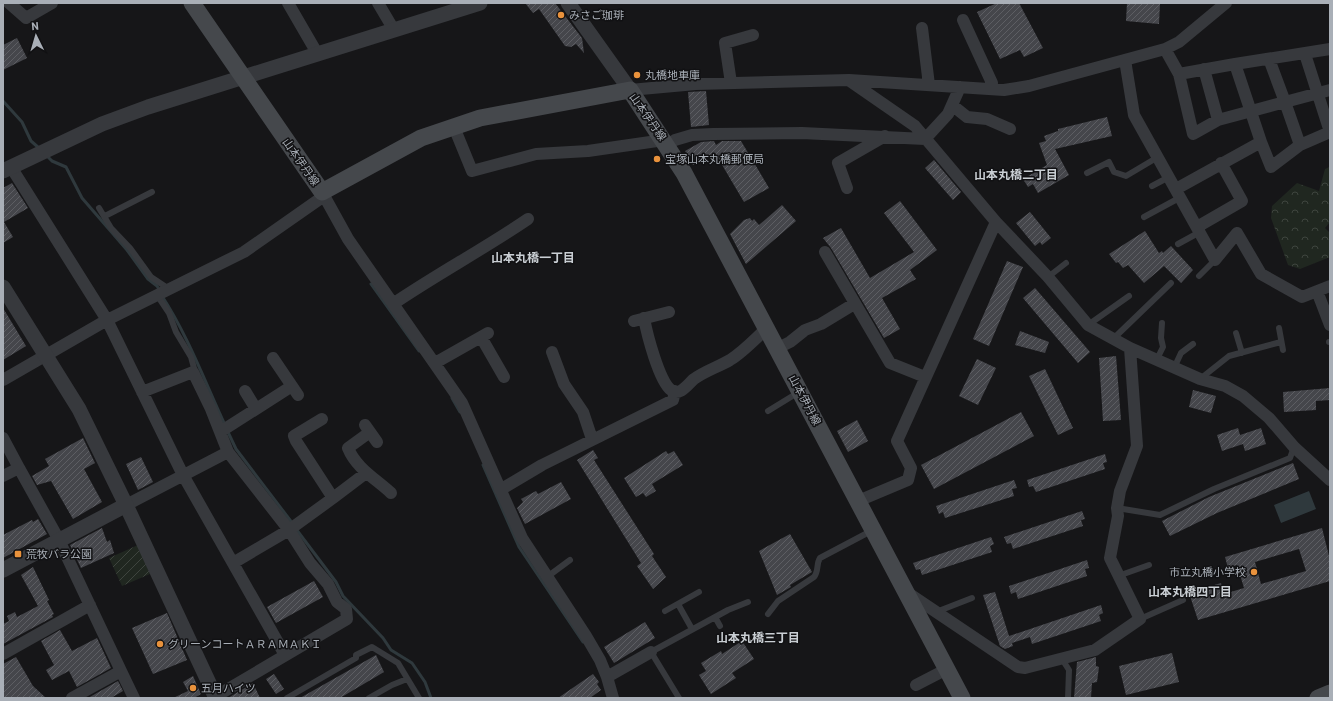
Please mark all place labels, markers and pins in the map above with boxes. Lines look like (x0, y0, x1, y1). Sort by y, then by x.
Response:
place label: みさご珈琲 (569, 8, 624, 21)
marker: みさご珈琲 (556, 10, 566, 20)
place label: 丸橋地車庫 (645, 68, 700, 81)
marker: 丸橋地車庫 (632, 70, 642, 80)
place label: 宝塚山本丸橋郵便局 (665, 152, 764, 165)
marker: 宝塚山本丸橋郵便局 (652, 154, 662, 164)
place label: 荒牧バラ公園 (26, 547, 92, 560)
marker: 荒牧バラ公園 (13, 549, 23, 559)
place label: 市立丸橋小学校 (1169, 565, 1246, 578)
marker: 市立丸橋小学校 (1249, 567, 1259, 577)
place label: グリーンコートＡＲＡＭＡＫＩ (168, 637, 321, 650)
marker: グリーンコートＡＲＡＭＡＫＩ (155, 639, 165, 649)
place label: 五月ハイツ (201, 681, 256, 694)
marker: 五月ハイツ (188, 683, 198, 693)

